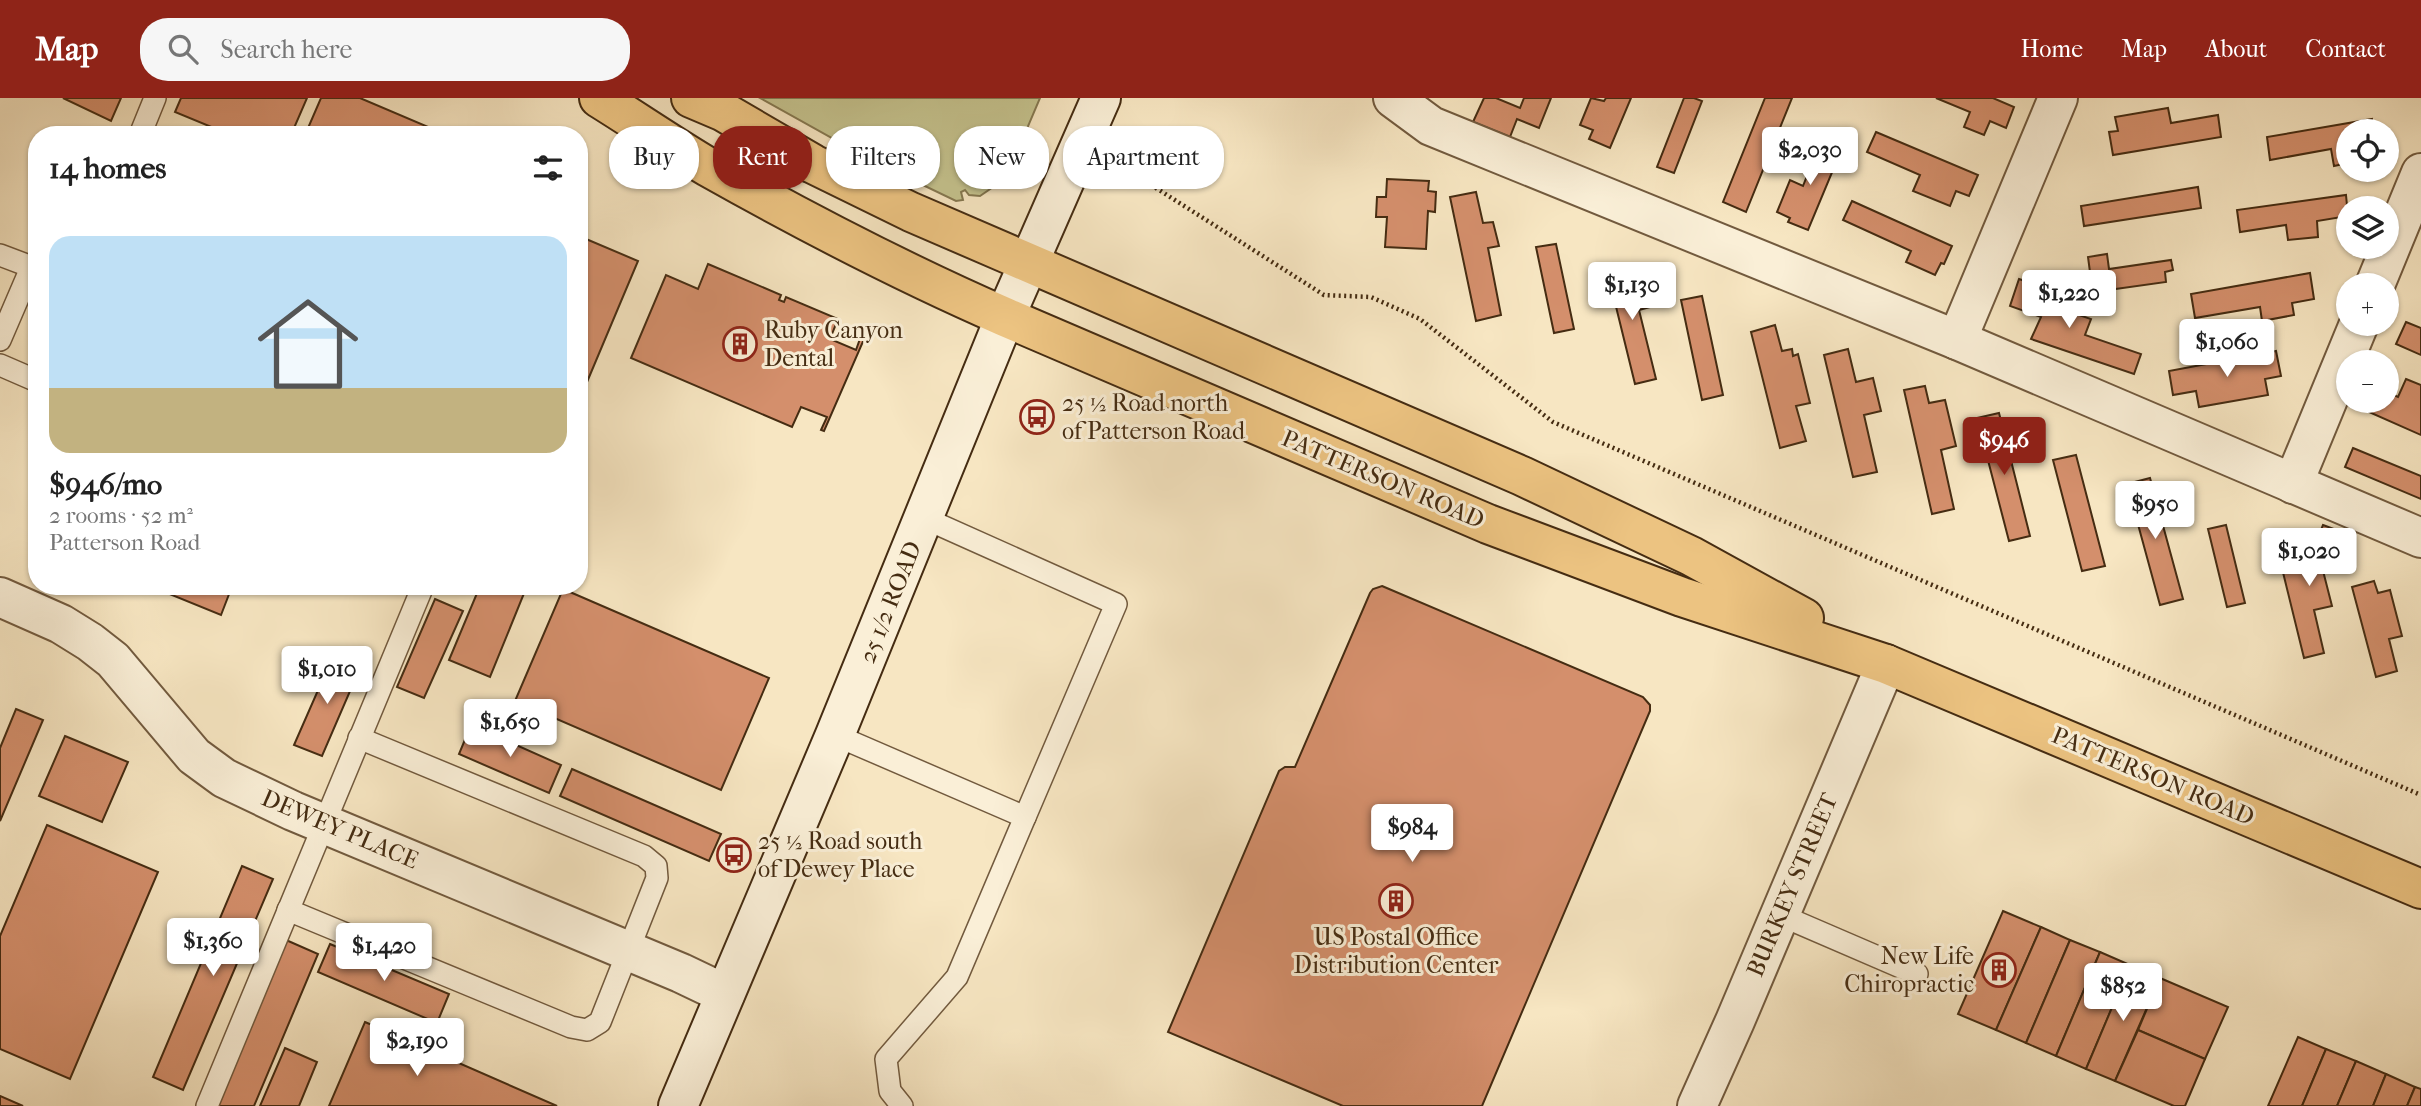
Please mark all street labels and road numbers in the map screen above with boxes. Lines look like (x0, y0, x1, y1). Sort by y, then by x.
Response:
street label: PATTERSON ROAD (1278, 424, 1488, 534)
street label: 25 1/2 ROAD (853, 537, 927, 667)
street label: PATTERSON ROAD (2048, 721, 2258, 831)
street label: DEWEY PLACE (257, 783, 423, 875)
street label: BURKEY STREET (1741, 788, 1844, 981)

